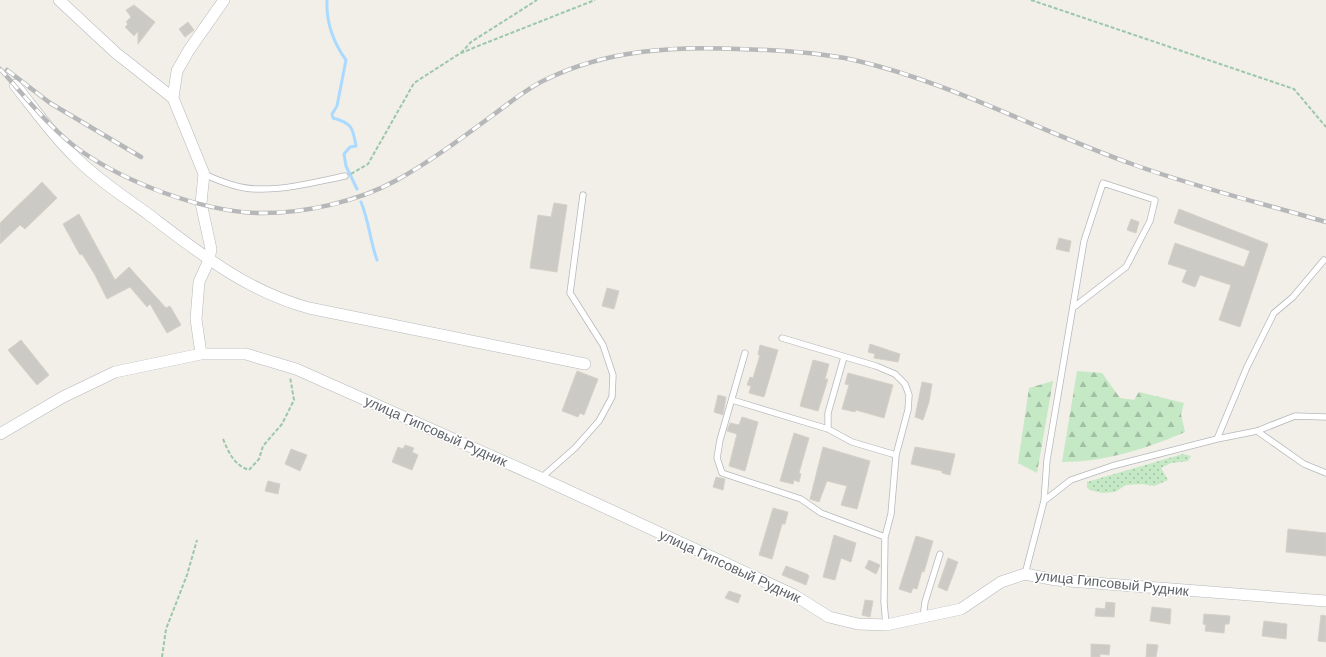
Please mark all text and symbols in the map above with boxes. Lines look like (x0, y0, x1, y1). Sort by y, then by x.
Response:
street label: улица Гипсовый Рудник (362, 392, 511, 470)
street label: улица Гипсовый Рудник (657, 526, 804, 606)
street label: улица Гипсовый Рудник (1034, 567, 1191, 599)

